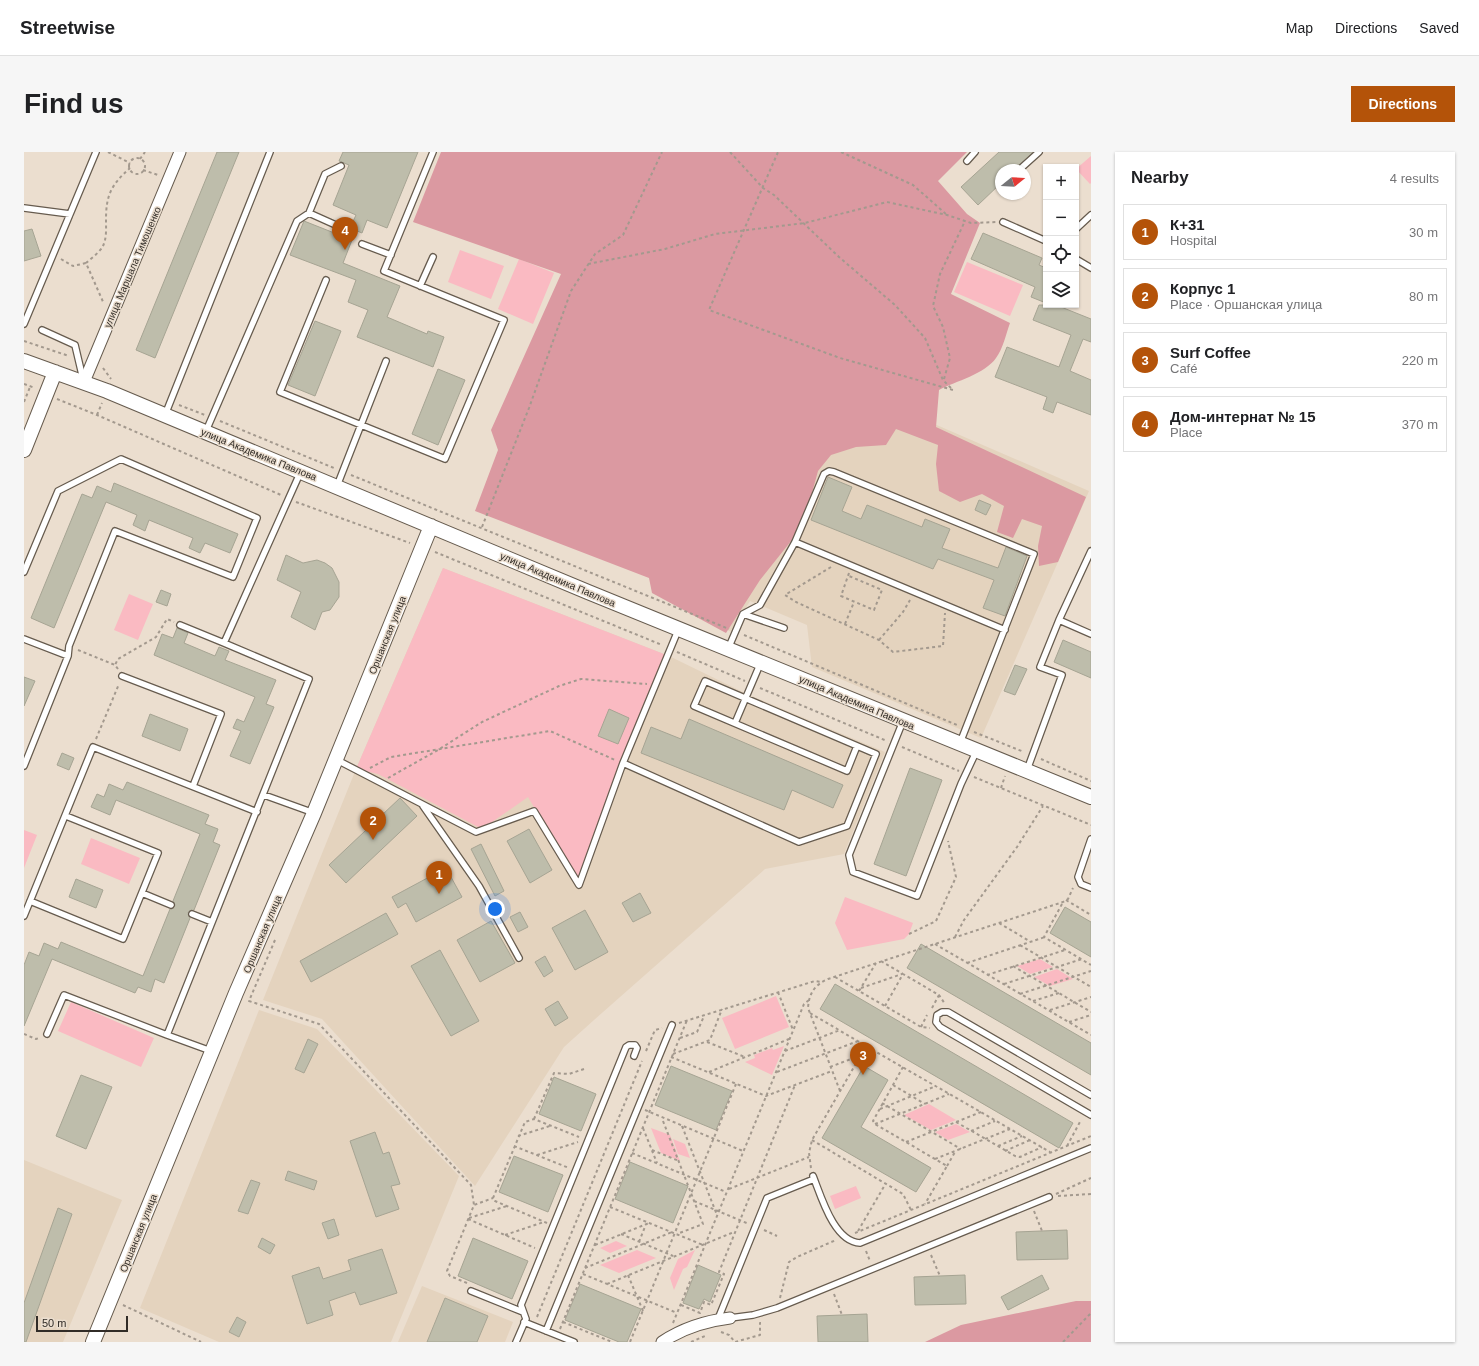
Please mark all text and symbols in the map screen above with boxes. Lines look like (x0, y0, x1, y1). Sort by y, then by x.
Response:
text: Streetwise (20, 17, 115, 38)
text: Map (1286, 20, 1313, 36)
text: Directions (1335, 20, 1397, 36)
text: Saved (1419, 20, 1459, 36)
button: Directions (1351, 86, 1455, 122)
text: Find us (24, 88, 124, 119)
north arrow (995, 164, 1031, 200)
map controls (1043, 164, 1079, 308)
button: + (1043, 164, 1079, 200)
text: Nearby (1131, 168, 1189, 187)
text: 4 results (1390, 171, 1439, 186)
button: − (1043, 200, 1079, 236)
street label: улица Маршала Тимошенко (102, 205, 163, 329)
text: К+31 (1170, 216, 1205, 233)
pin: 4 (332, 217, 358, 250)
text: 1 (1141, 225, 1149, 240)
text: 30 m (1409, 225, 1438, 240)
text: Hospital (1170, 233, 1217, 248)
button: locate (1043, 236, 1079, 272)
button: layers (1043, 272, 1079, 308)
text: Корпус 1 (1170, 280, 1235, 297)
text: 2 (1141, 289, 1149, 304)
text: 80 m (1409, 289, 1438, 304)
text: Place · Оршанская улица (1170, 297, 1322, 312)
text: Surf Coffee (1170, 344, 1251, 361)
text: 3 (1141, 353, 1149, 368)
text: 220 m (1402, 353, 1438, 368)
text: Café (1170, 361, 1197, 376)
text: Дом-интернат № 15 (1170, 408, 1316, 425)
text: 4 (1141, 417, 1149, 432)
text: 370 m (1402, 417, 1438, 432)
text: Place (1170, 425, 1203, 440)
street label: улица Академика Павлова (199, 426, 319, 483)
street label: улица Академика Павлова (499, 550, 617, 609)
street label: Оршанская улица (367, 594, 408, 676)
street label: улица Академика Павлова (798, 673, 916, 732)
pin: 2 (360, 807, 386, 840)
pin: 1 (426, 861, 452, 894)
street label: Оршанская улица (241, 893, 284, 975)
your location (485, 899, 505, 919)
pin: 3 (850, 1042, 876, 1075)
street label: Оршанская улица (118, 1192, 159, 1274)
scale bar (36, 1314, 128, 1333)
text: 50 m (42, 1317, 66, 1329)

